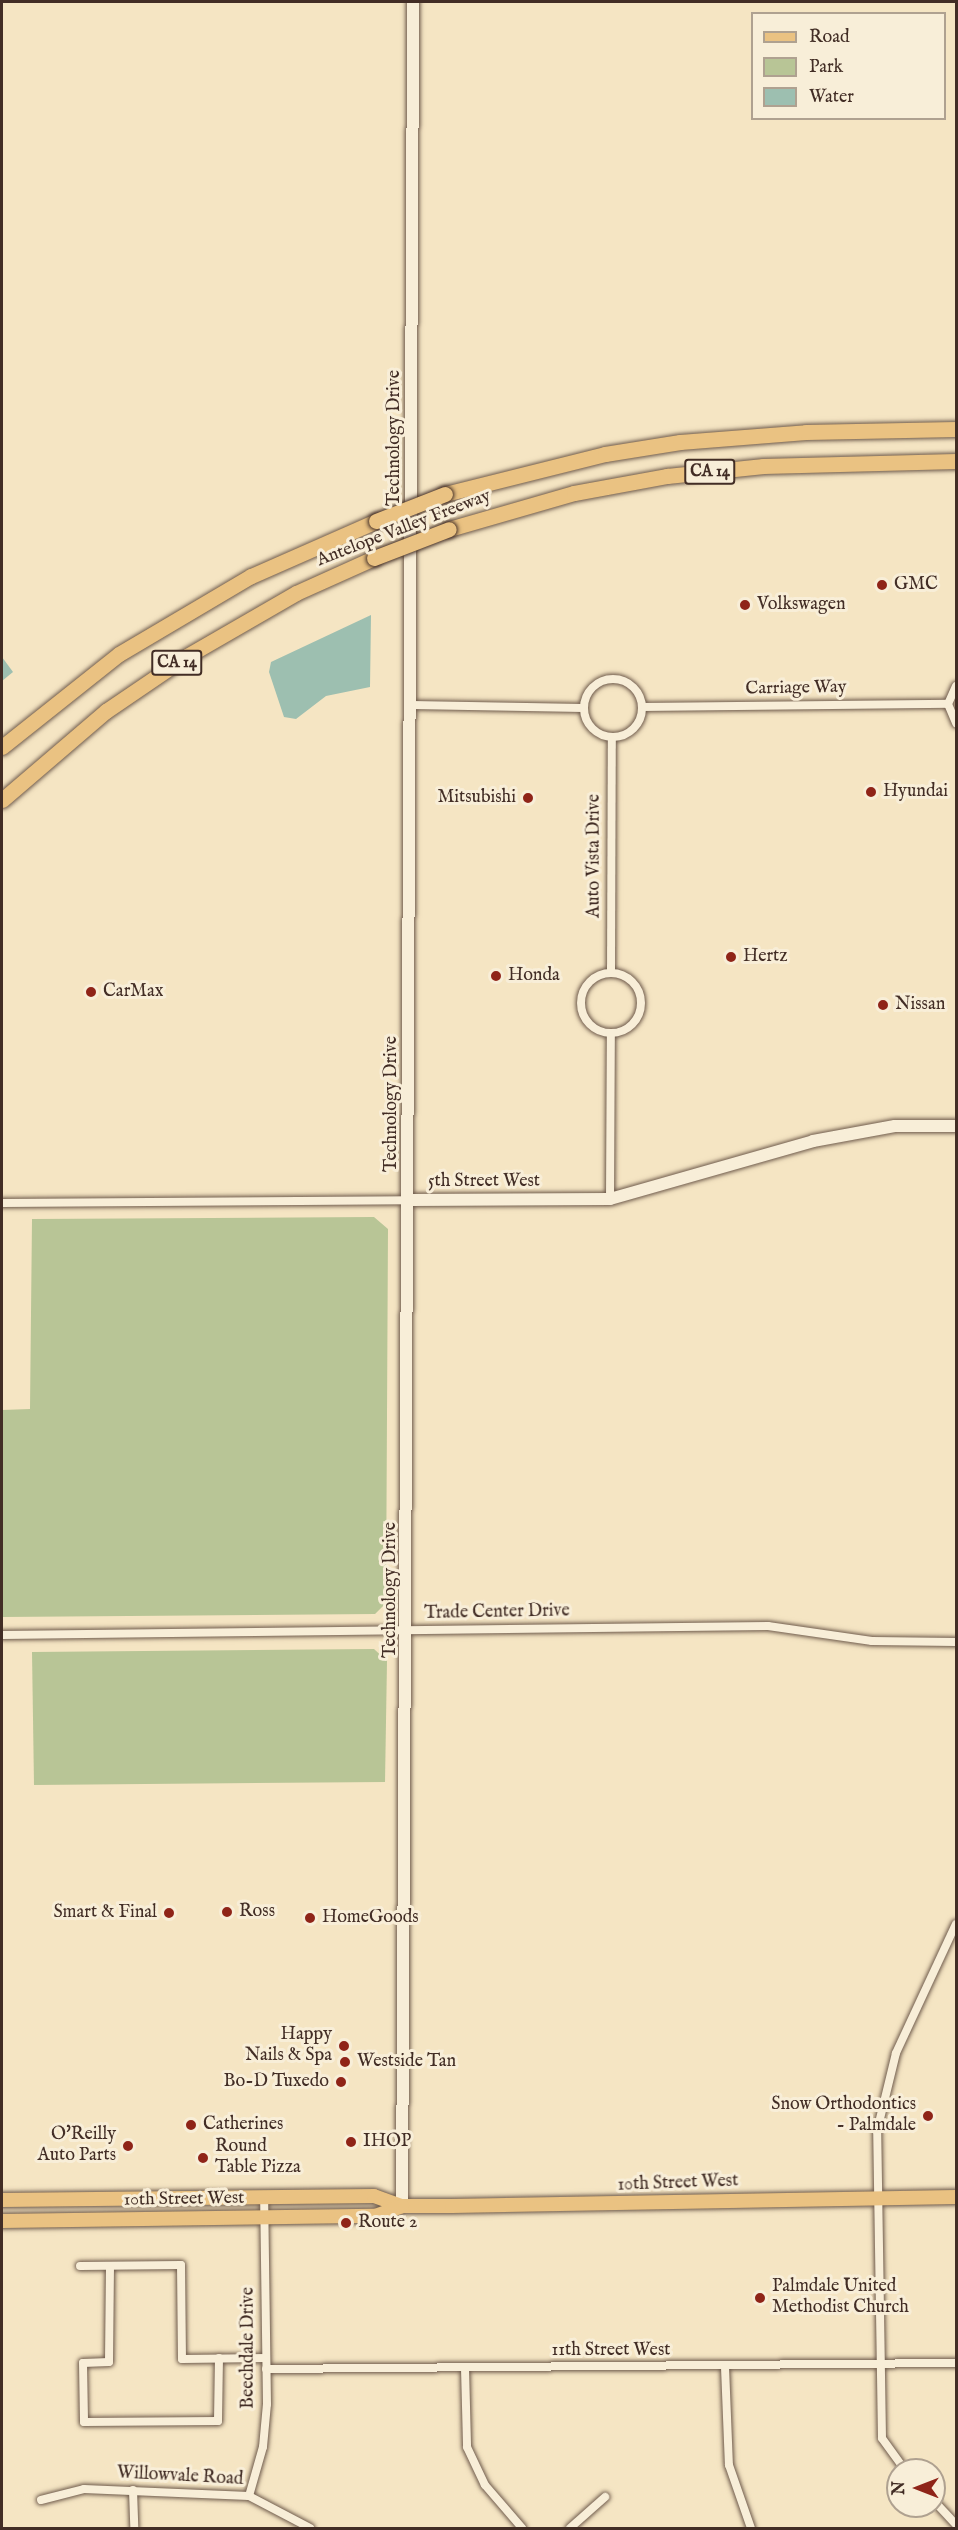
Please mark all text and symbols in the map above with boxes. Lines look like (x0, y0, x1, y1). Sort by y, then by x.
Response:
legend (751, 12, 946, 120)
text: Road (809, 26, 850, 49)
text: Park (809, 56, 843, 79)
text: Water (809, 86, 854, 109)
street label: Technology Drive (384, 370, 406, 506)
road number: CA 14 (683, 459, 737, 485)
street label: Antelope Valley Freeway (314, 486, 494, 572)
place label: GMC (894, 574, 938, 596)
marker: GMC (875, 578, 889, 592)
place label: Volkswagen (757, 594, 846, 616)
marker: Volkswagen (738, 598, 752, 612)
road number: CA 14 (150, 650, 204, 676)
street label: Carriage Way (745, 677, 847, 701)
place label: Hyundai (883, 781, 948, 803)
marker: Hyundai (864, 785, 878, 799)
place label: Mitsubishi (437, 787, 516, 809)
marker: Mitsubishi (521, 791, 535, 805)
street label: Auto Vista Drive (584, 794, 606, 918)
place label: Hertz (743, 946, 788, 968)
marker: Hertz (724, 950, 738, 964)
place label: Honda (508, 965, 560, 987)
marker: Honda (489, 969, 503, 983)
place label: CarMax (103, 981, 163, 1003)
marker: CarMax (84, 985, 98, 999)
place label: Nissan (895, 994, 945, 1016)
marker: Nissan (876, 998, 890, 1012)
street label: Technology Drive (381, 1036, 403, 1172)
street label: 5th Street West (428, 1171, 540, 1193)
street label: Technology Drive (380, 1522, 402, 1658)
street label: Trade Center Drive (424, 1601, 570, 1625)
place label: Ross (239, 1901, 275, 1923)
place label: Smart & Final (53, 1902, 157, 1924)
marker: Ross (220, 1905, 234, 1919)
marker: Smart & Final (162, 1906, 176, 1920)
place label: HomeGoods (322, 1907, 419, 1929)
marker: HomeGoods (303, 1911, 317, 1925)
place label: Happy Nails & Spa (245, 2025, 332, 2068)
marker: Happy Nails & Spa (337, 2039, 351, 2053)
place label: Westside Tan (357, 2051, 456, 2073)
marker: Westside Tan (338, 2055, 352, 2069)
place label: Bo-D Tuxedo (224, 2071, 329, 2093)
marker: Bo-D Tuxedo (334, 2075, 348, 2089)
place label: Snow Orthodontics - Palmdale (771, 2095, 916, 2138)
marker: Snow Orthodontics - Palmdale (921, 2109, 935, 2123)
place label: Catherines (203, 2114, 283, 2136)
marker: Catherines (184, 2118, 198, 2132)
place label: O'Reilly Auto Parts (38, 2125, 116, 2168)
place label: IHOP (363, 2131, 411, 2153)
marker: IHOP (344, 2135, 358, 2149)
place label: Round Table Pizza (215, 2137, 301, 2180)
marker: O'Reilly Auto Parts (121, 2139, 135, 2153)
marker: Round Table Pizza (196, 2151, 210, 2165)
street label: 10th Street West (617, 2171, 739, 2197)
street label: 10th Street West (123, 2188, 245, 2212)
place label: Route 2 (358, 2212, 417, 2234)
marker: Route 2 (339, 2216, 353, 2230)
place label: Palmdale United Methodist Church (772, 2277, 909, 2320)
street label: Beechdale Drive (238, 2287, 260, 2409)
marker: Palmdale United Methodist Church (753, 2291, 767, 2305)
street label: 11th Street West (552, 2340, 670, 2362)
north arrow (886, 2458, 946, 2518)
street label: Willowvale Road (116, 2463, 244, 2491)
text: N (890, 2481, 910, 2495)

